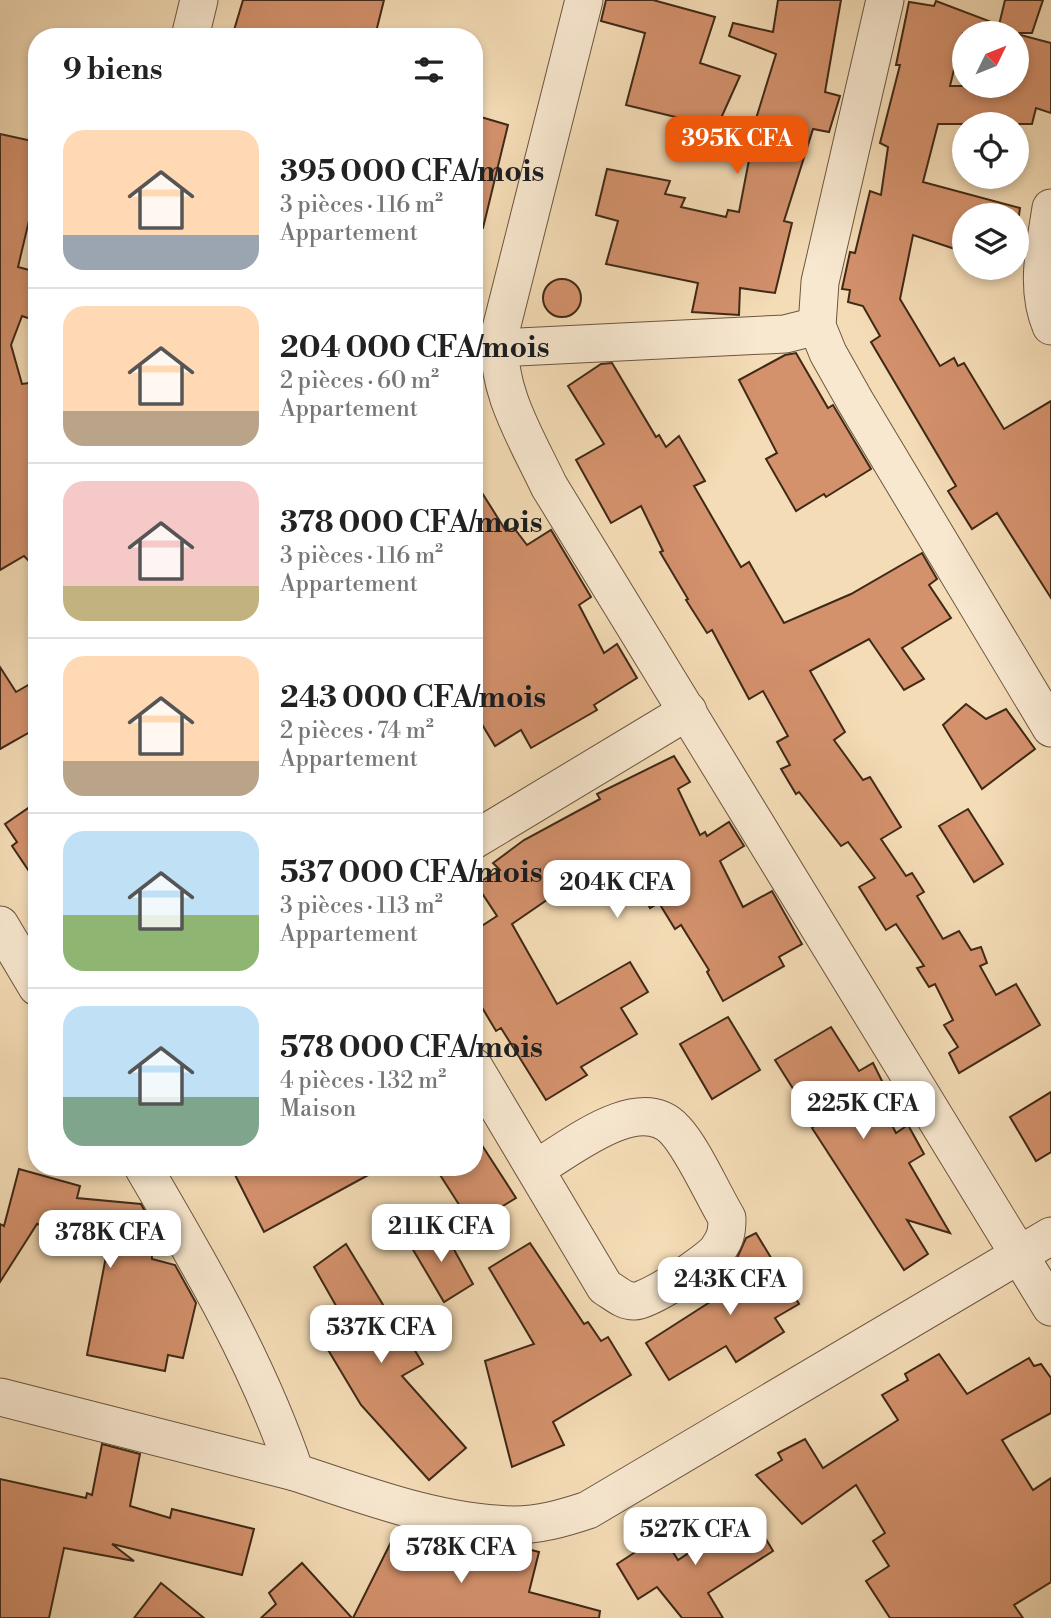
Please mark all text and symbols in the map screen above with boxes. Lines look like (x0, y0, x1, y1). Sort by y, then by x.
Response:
north arrow (952, 21, 1029, 98)
map controls (952, 21, 1029, 280)
text: 9 biens (63, 51, 163, 89)
icon: filters (410, 51, 448, 89)
button: locate (952, 112, 1029, 189)
pin: 395K CFA (665, 116, 809, 176)
text: 395K CFA (681, 125, 793, 153)
text: 395 000 CFA/mois (280, 153, 544, 191)
icon: home (119, 158, 203, 242)
text: 3 pièces · 116 m² (280, 191, 443, 219)
button: layers (952, 203, 1029, 280)
text: Appartement (280, 219, 418, 247)
text: 204 000 CFA/mois (280, 329, 550, 367)
icon: home (119, 334, 203, 418)
text: 2 pièces · 60 m² (280, 367, 439, 395)
text: Appartement (280, 395, 418, 423)
text: 378 000 CFA/mois (280, 504, 543, 542)
icon: home (119, 509, 203, 593)
text: 3 pièces · 116 m² (280, 542, 443, 570)
text: Appartement (280, 570, 418, 598)
text: 243 000 CFA/mois (280, 679, 546, 717)
icon: home (119, 684, 203, 768)
text: 2 pièces · 74 m² (280, 717, 434, 745)
text: Appartement (280, 745, 418, 773)
text: 537 000 CFA/mois (280, 854, 543, 892)
icon: home (119, 859, 203, 943)
pin: 204K CFA (545, 860, 689, 920)
text: 204K CFA (559, 869, 675, 897)
text: 3 pièces · 113 m² (280, 892, 443, 920)
text: Appartement (280, 920, 418, 948)
text: 578 000 CFA/mois (280, 1029, 543, 1067)
icon: home (119, 1034, 203, 1118)
text: 4 pièces · 132 m² (280, 1067, 446, 1095)
pin: 225K CFA (791, 1082, 935, 1141)
text: 225K CFA (807, 1090, 919, 1118)
text: Maison (280, 1095, 356, 1123)
pin: 211K CFA (369, 1204, 513, 1264)
pin: 378K CFA (38, 1210, 182, 1270)
text: 211K CFA (388, 1213, 494, 1241)
text: 378K CFA (55, 1219, 165, 1247)
pin: 243K CFA (658, 1258, 802, 1317)
text: 243K CFA (674, 1266, 786, 1294)
pin: 537K CFA (309, 1306, 453, 1365)
text: 537K CFA (326, 1314, 436, 1342)
pin: 527K CFA (623, 1508, 767, 1567)
text: 527K CFA (640, 1516, 750, 1544)
pin: 578K CFA (389, 1526, 533, 1585)
text: 578K CFA (406, 1534, 516, 1562)

